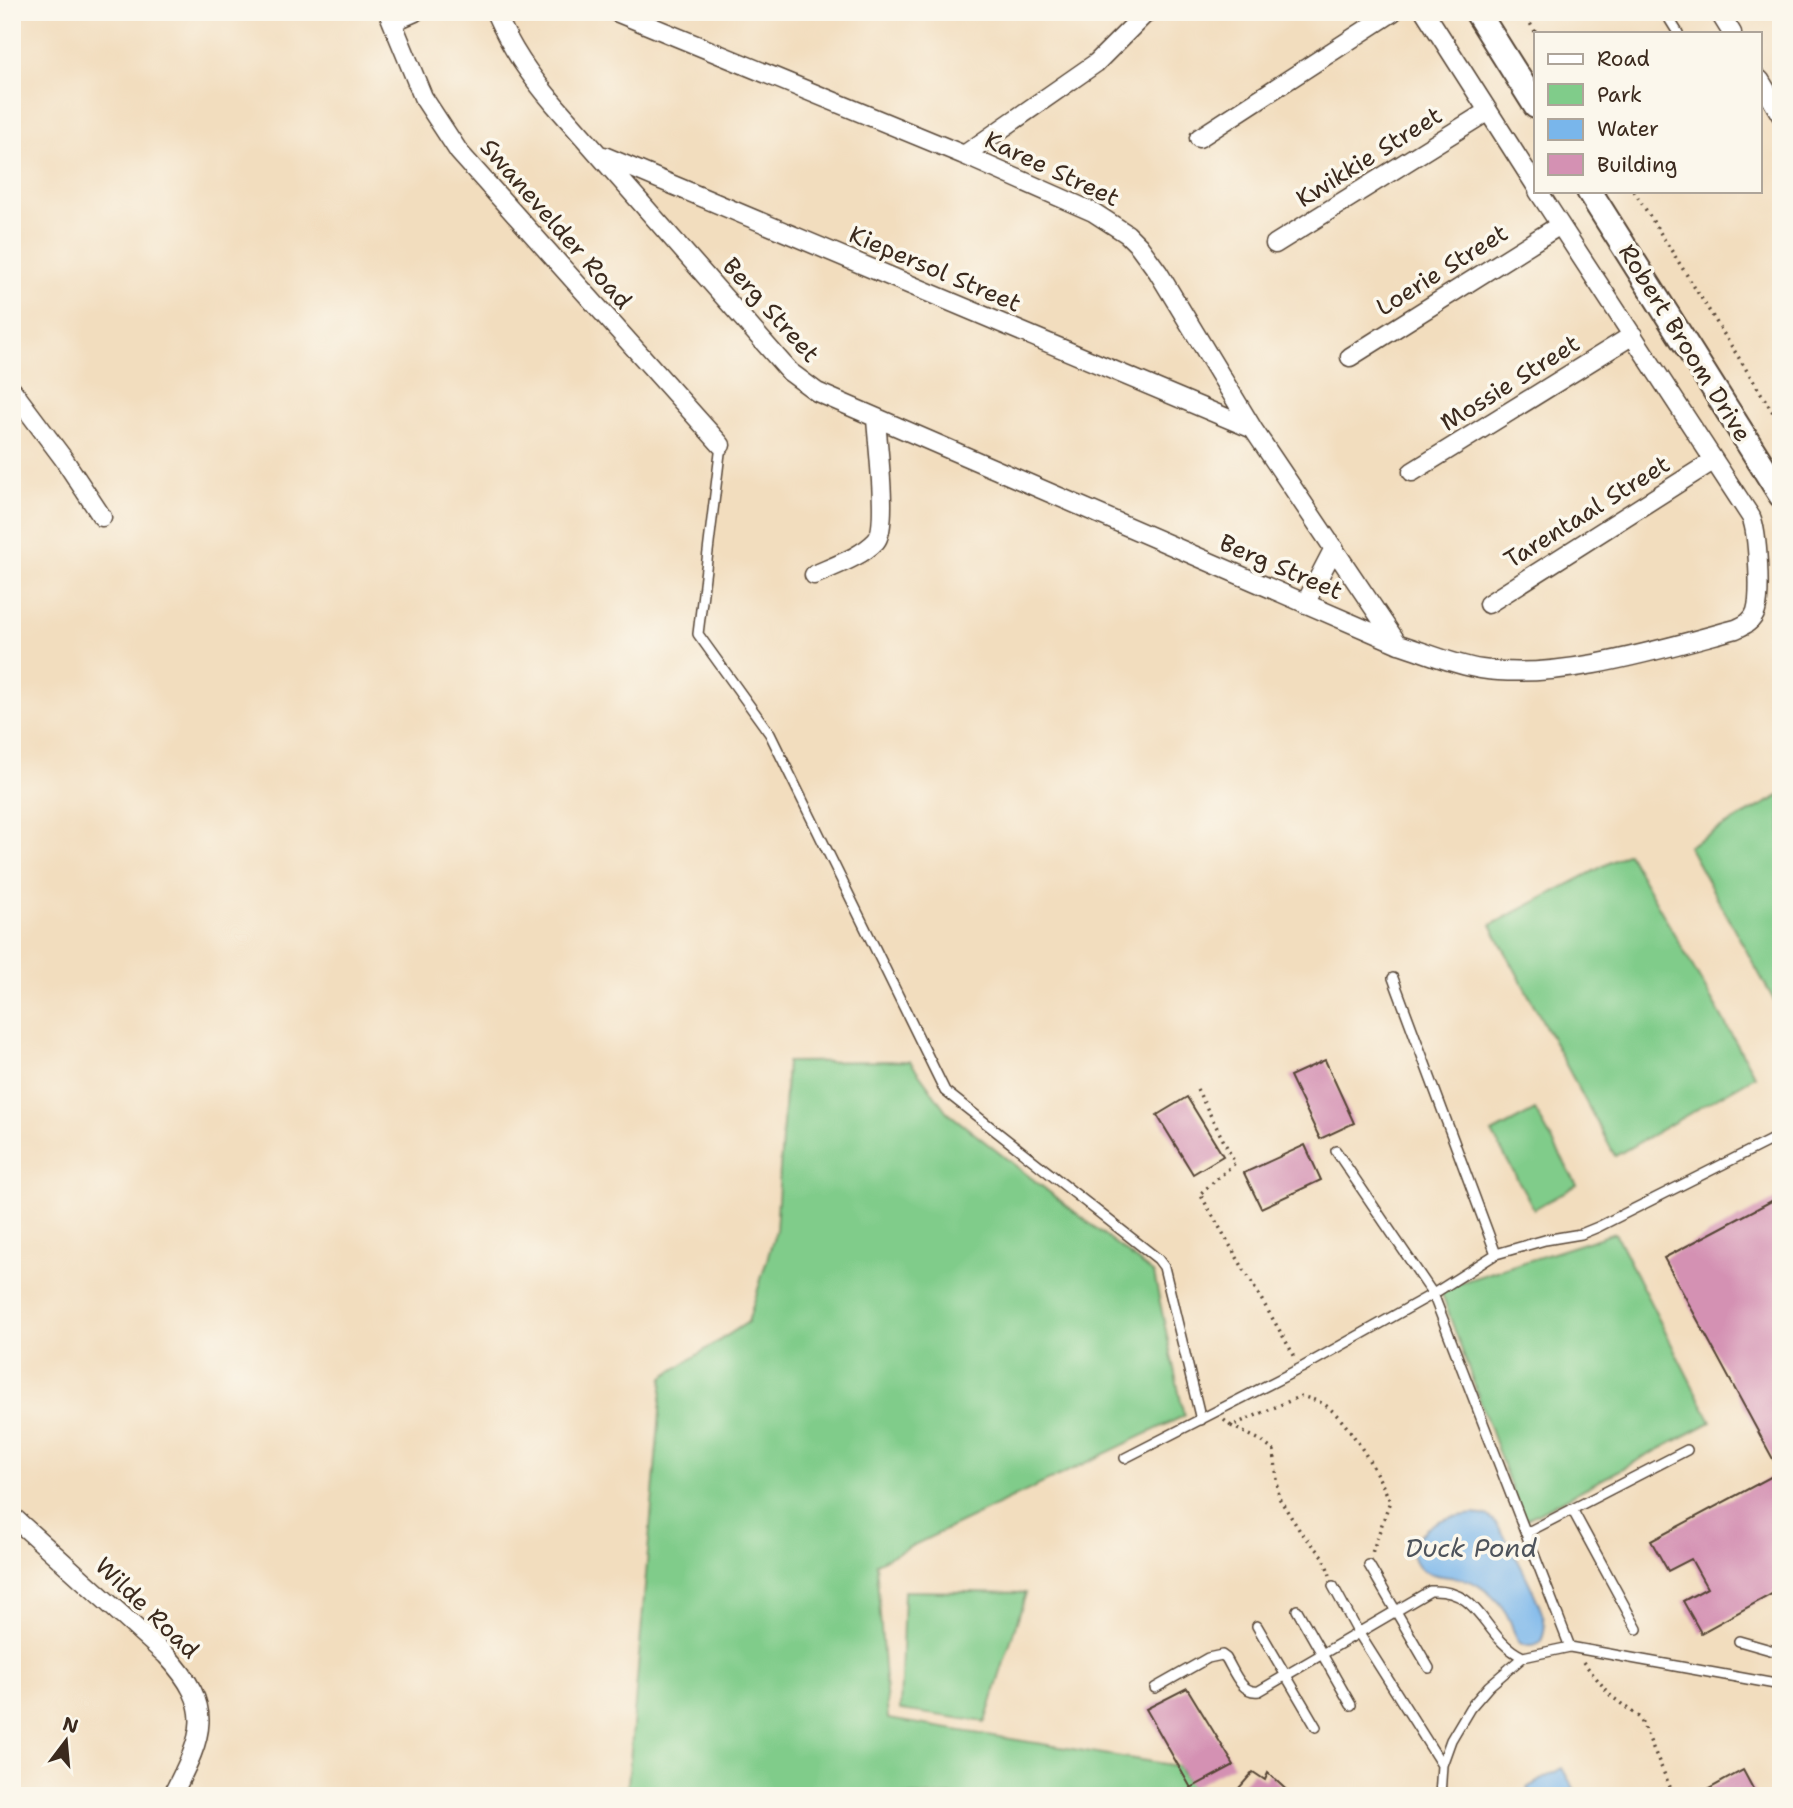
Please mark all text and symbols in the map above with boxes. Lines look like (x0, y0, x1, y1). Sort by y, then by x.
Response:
legend (1534, 32, 1762, 192)
text: Road (1597, 45, 1650, 73)
text: Park (1597, 81, 1642, 109)
street label: Kwikkie Street (1290, 99, 1448, 215)
text: Water (1597, 115, 1659, 143)
street label: Karee Street (979, 124, 1125, 214)
street label: Swanevelder Road (473, 132, 639, 316)
text: Building (1597, 151, 1677, 179)
street label: Loerie Street (1370, 217, 1514, 323)
street label: Kiepersol Street (844, 218, 1026, 320)
street label: Robert Broom Drive (1611, 238, 1759, 448)
street label: Berg Street (715, 251, 827, 369)
street label: Mossie Street (1434, 327, 1586, 439)
street label: Tarentaal Street (1498, 448, 1676, 576)
street label: Berg Street (1215, 527, 1347, 607)
water label: Duck Pond (1405, 1530, 1537, 1565)
street label: Wilde Road (88, 1550, 206, 1666)
north arrow (32, 1706, 102, 1776)
text: N (60, 1711, 81, 1739)

